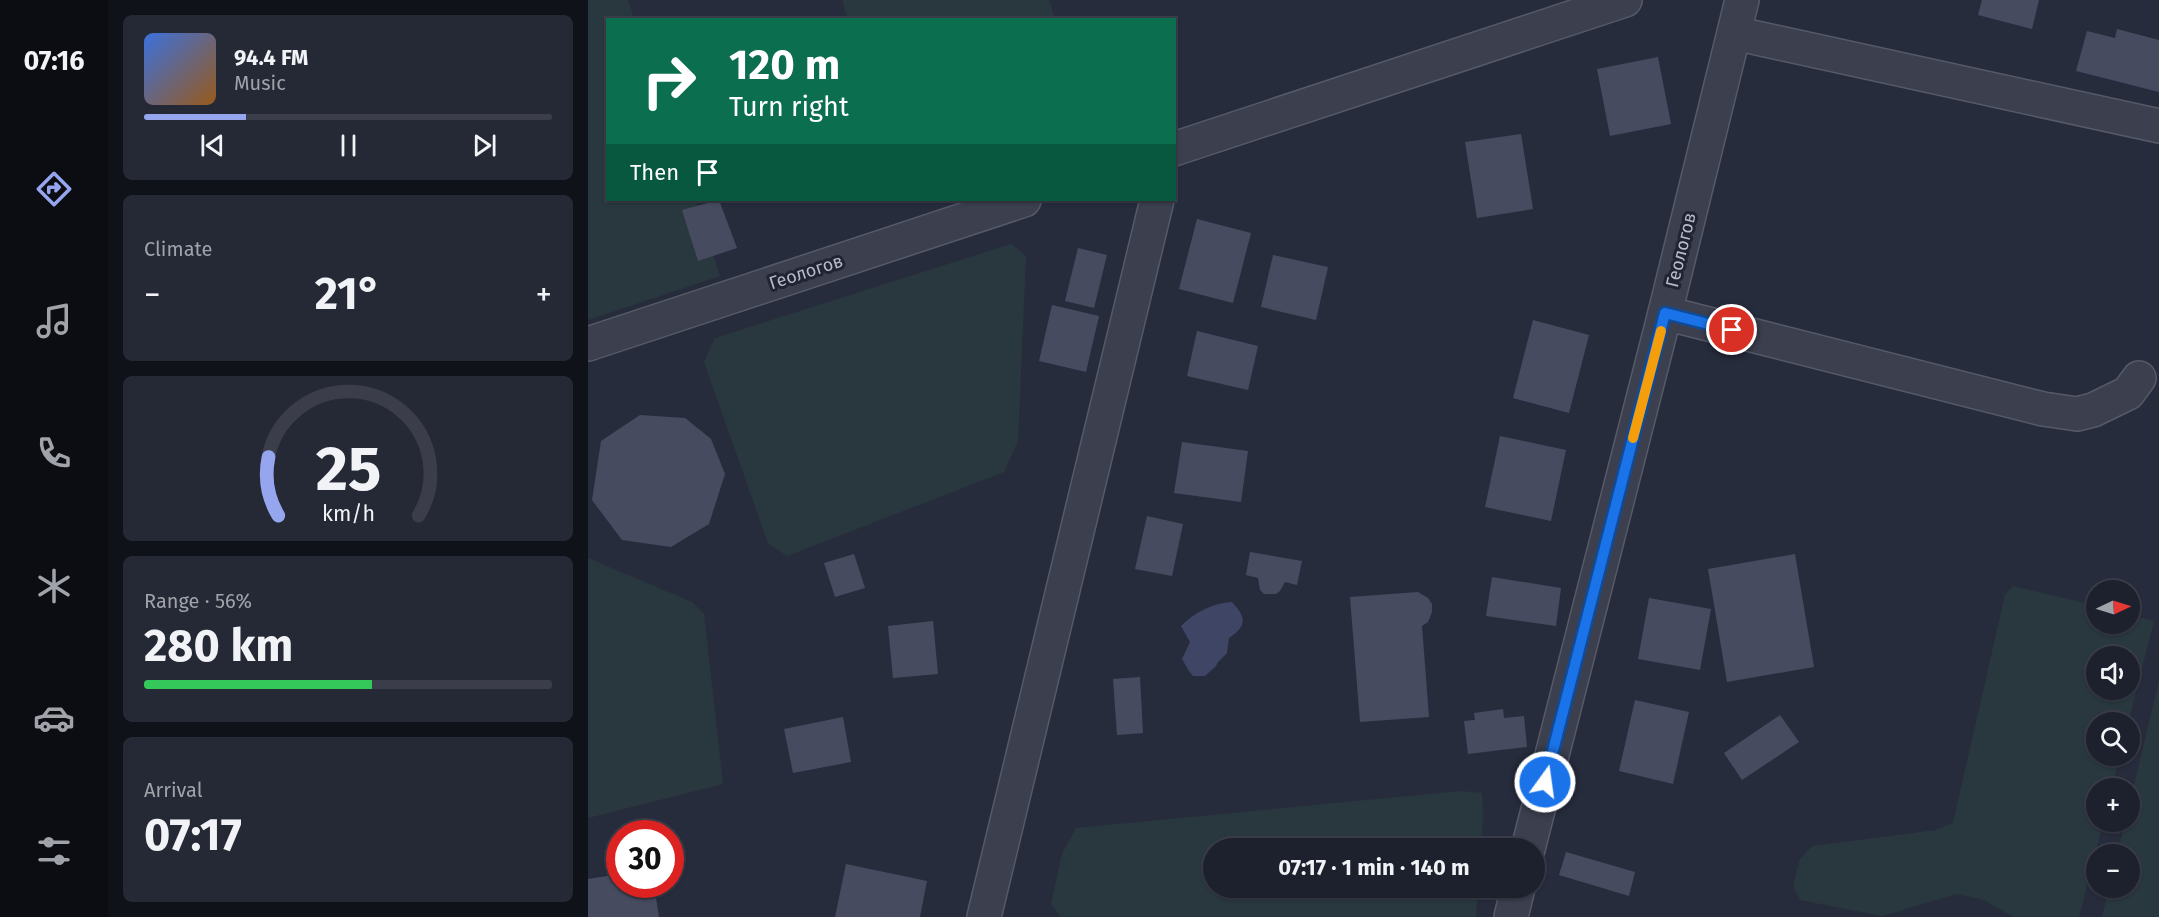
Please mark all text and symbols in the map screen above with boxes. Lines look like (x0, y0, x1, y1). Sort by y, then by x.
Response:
text: 120 m (729, 40, 840, 90)
icon: right (630, 42, 708, 120)
text: 94.4 FM (234, 44, 308, 71)
text: 07:16 (23, 45, 85, 77)
text: Music (234, 71, 286, 95)
text: Turn right (729, 91, 849, 123)
icon: previous (196, 129, 229, 162)
icon: pause (332, 129, 365, 162)
icon: next (468, 129, 501, 162)
icon: arrive (691, 156, 724, 189)
text: Then (630, 159, 679, 186)
icon: directions (33, 168, 75, 210)
street label: Геологов (1661, 210, 1701, 290)
text: Climate (144, 237, 212, 261)
street label: Геологов (766, 250, 846, 294)
text: 21° (315, 267, 381, 321)
text: − (144, 275, 161, 315)
text: + (536, 275, 552, 315)
icon: music (33, 300, 75, 342)
pin (1706, 304, 1757, 355)
icon: arrive (1715, 313, 1748, 346)
icon: phone (33, 432, 75, 474)
text: 25 (315, 432, 381, 507)
text: km/h (321, 501, 375, 527)
icon: climate (33, 565, 75, 607)
north arrow (2086, 580, 2140, 634)
map controls (2086, 580, 2140, 898)
text: Range · 56% (144, 589, 252, 613)
text: 280 km (144, 619, 293, 673)
button: sound (2086, 646, 2140, 700)
icon: car (33, 697, 75, 739)
button: search (2086, 712, 2140, 766)
position arrow (1513, 750, 1577, 814)
text: Arrival (144, 778, 203, 802)
button: + (2086, 778, 2140, 832)
text: 07:17 (144, 808, 242, 862)
speed limit sign: 30 (606, 820, 684, 898)
icon: filters (33, 830, 75, 872)
button: − (2086, 844, 2140, 898)
text: 07:17 · 1 min · 140 m (1278, 854, 1470, 881)

